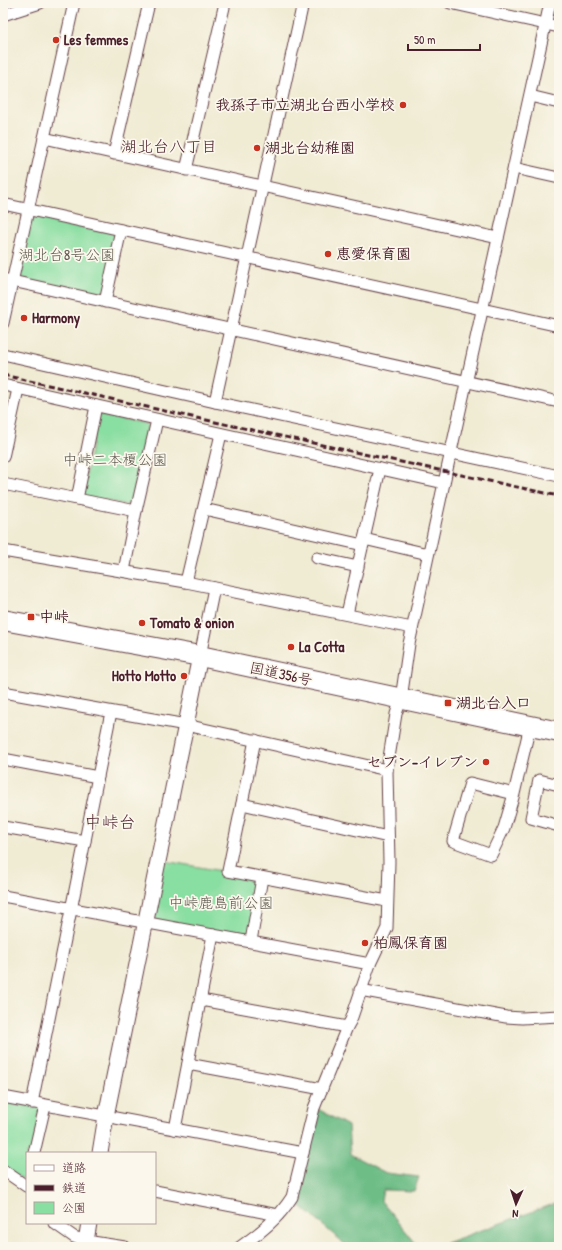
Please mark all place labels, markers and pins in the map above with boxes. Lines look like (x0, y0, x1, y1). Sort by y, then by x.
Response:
place label: Les femmes (64, 29, 129, 50)
marker: Les femmes (51, 35, 61, 45)
place label: 我孫子市立湖北台西小学校 (215, 94, 395, 115)
marker: 我孫子市立湖北台西小学校 (398, 100, 408, 110)
place label: 湖北台幼稚園 (265, 137, 355, 158)
marker: 湖北台幼稚園 (252, 143, 262, 153)
place label: 恵愛保育園 (336, 243, 411, 264)
marker: 恵愛保育園 (323, 249, 333, 259)
place label: Harmony (32, 307, 81, 329)
marker: Harmony (19, 313, 29, 323)
place label: 中峠 (39, 606, 69, 627)
marker: 中峠 (26, 612, 36, 622)
place label: Tomato & onion (149, 612, 234, 633)
marker: Tomato & onion (137, 618, 147, 628)
place label: La Cotta (299, 636, 344, 657)
marker: La Cotta (286, 642, 296, 652)
place label: Hotto Motto (112, 665, 176, 686)
marker: Hotto Motto (179, 671, 189, 681)
place label: 湖北台入口 (456, 692, 531, 713)
marker: 湖北台入口 (443, 698, 453, 708)
place label: セブン-イレブン (367, 751, 478, 772)
marker: セブン-イレブン (481, 757, 491, 767)
place label: 柏鳳保育園 (373, 932, 448, 953)
marker: 柏鳳保育園 (360, 938, 370, 948)

